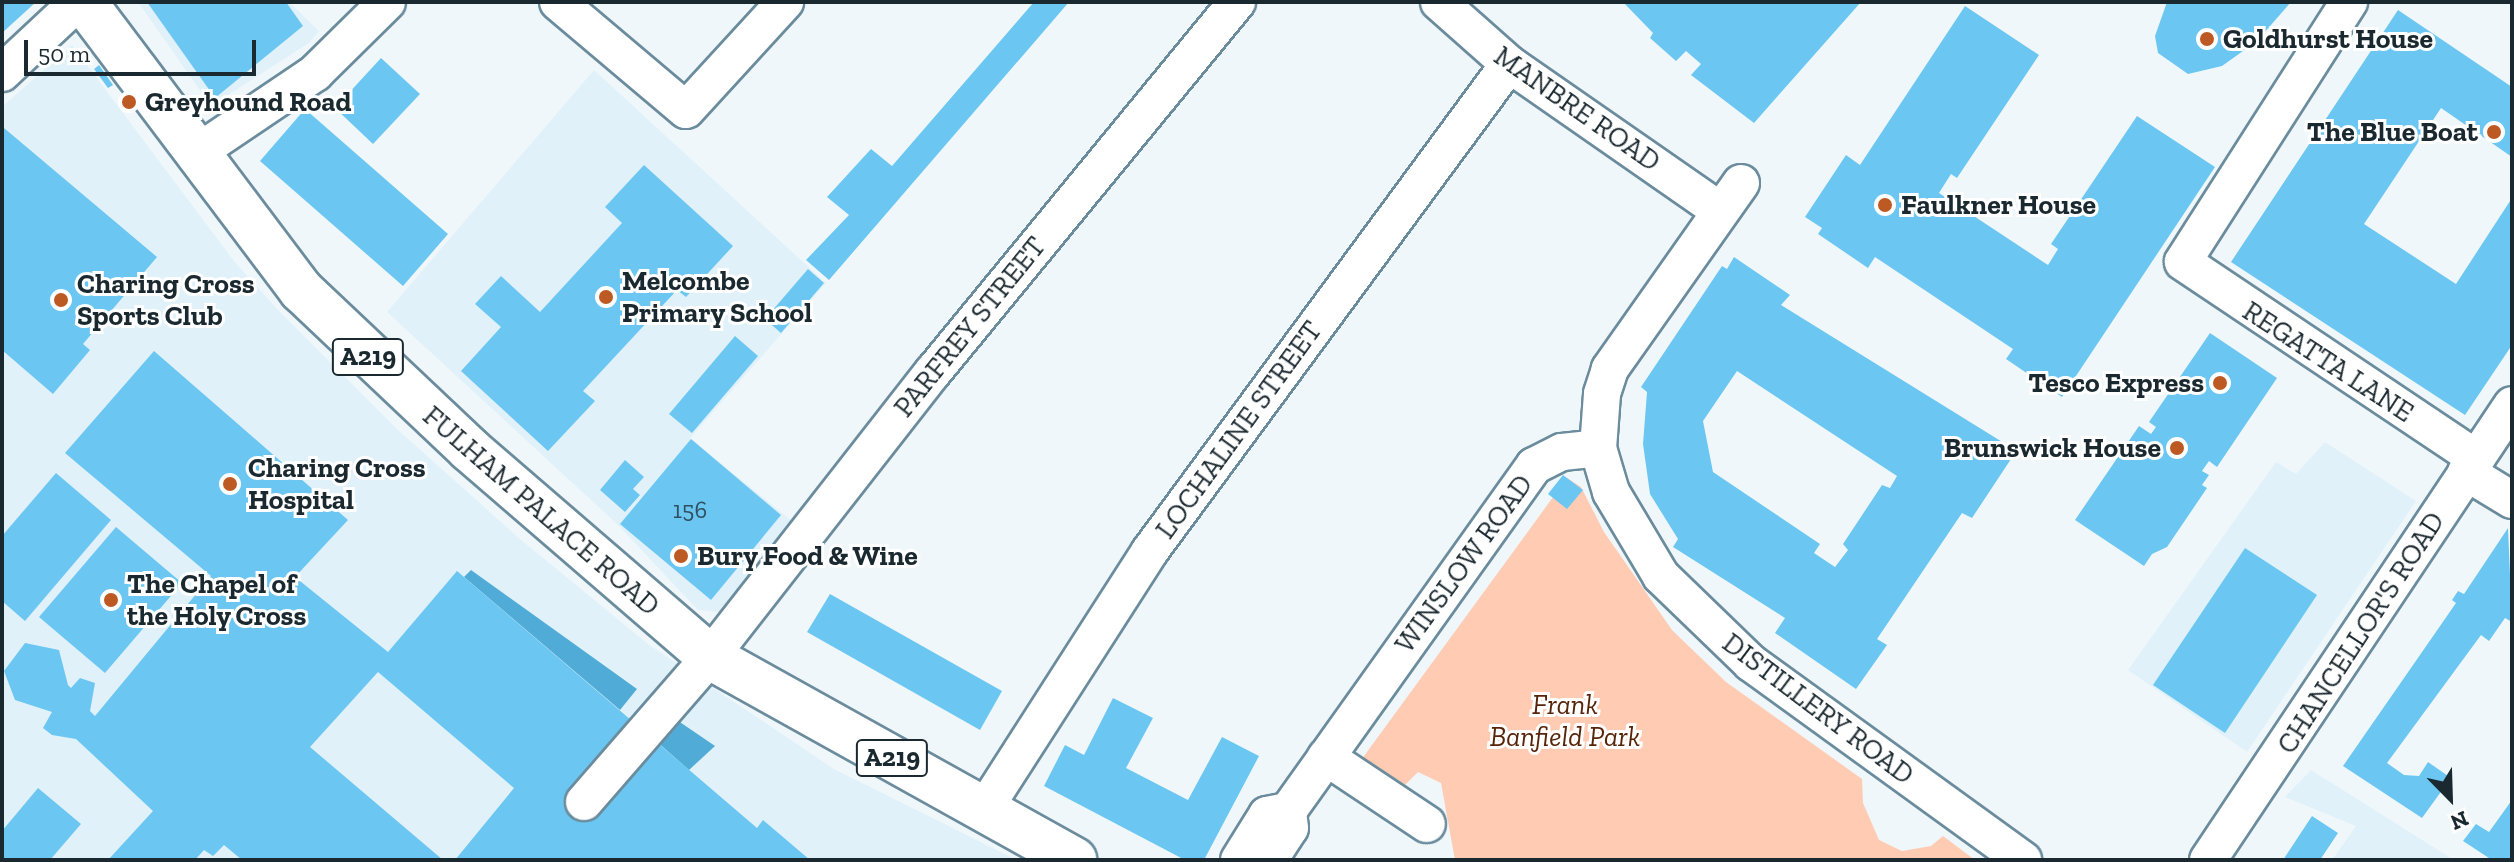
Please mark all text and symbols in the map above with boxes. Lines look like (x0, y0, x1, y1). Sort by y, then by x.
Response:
place label: Goldhurst House (2223, 22, 2433, 56)
scale bar (28, 24, 260, 74)
marker: Goldhurst House (2198, 30, 2216, 48)
text: 50 m (38, 39, 90, 68)
street label: MANBRE ROAD (1487, 39, 1667, 179)
place label: Greyhound Road (145, 85, 351, 119)
marker: Greyhound Road (120, 93, 138, 111)
place label: The Blue Boat (2307, 115, 2478, 149)
marker: The Blue Boat (2485, 123, 2503, 141)
place label: Faulkner House (1901, 188, 2096, 222)
marker: Faulkner House (1876, 196, 1894, 214)
street label: PARFREY STREET (887, 230, 1053, 424)
place label: Melcombe Primary School (622, 264, 813, 330)
place label: Charing Cross Sports Club (77, 267, 255, 333)
marker: Melcombe Primary School (597, 288, 615, 306)
marker: Charing Cross Sports Club (52, 291, 70, 309)
street label: REGATTA LANE (2236, 294, 2420, 430)
street label: LOCHALINE STREET (1149, 315, 1329, 545)
road number: A219 (330, 335, 406, 379)
place label: Tesco Express (2028, 366, 2204, 400)
marker: Tesco Express (2211, 374, 2229, 392)
street label: FULHAM PALACE ROAD (416, 399, 666, 623)
place label: Brunswick House (1944, 431, 2161, 465)
marker: Brunswick House (2168, 439, 2186, 457)
place label: Charing Cross Hospital (248, 451, 426, 517)
street label: WINSLOW ROAD (1388, 468, 1540, 660)
marker: Charing Cross Hospital (219, 473, 241, 495)
house number: 156 (673, 496, 707, 524)
street label: CHANCELLOR'S ROAD (2270, 506, 2452, 760)
place label: Bury Food & Wine (697, 539, 919, 573)
marker: Bury Food & Wine (672, 547, 690, 565)
place label: The Chapel of the Holy Cross (127, 567, 307, 633)
marker: The Chapel of the Holy Cross (102, 591, 120, 609)
street label: DISTILLERY ROAD (1715, 626, 1921, 792)
park label: Frank Banfield Park (1490, 688, 1640, 754)
road number: A219 (854, 736, 930, 780)
north arrow (2410, 758, 2490, 838)
text: N (2447, 805, 2473, 836)

